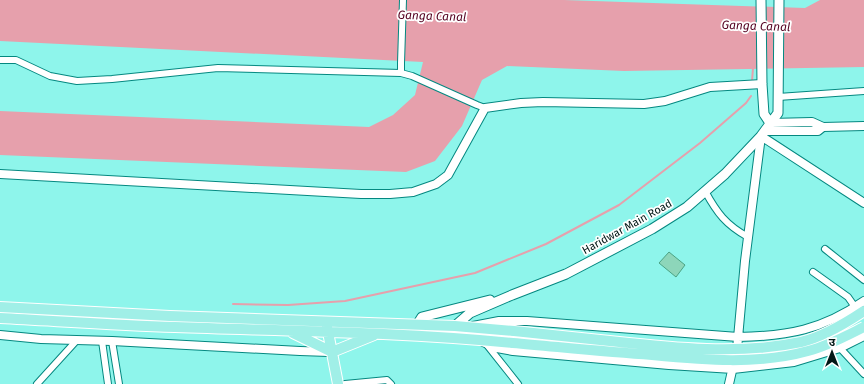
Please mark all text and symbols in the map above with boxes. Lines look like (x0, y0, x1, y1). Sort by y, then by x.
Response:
water label: Ganga Canal (397, 8, 467, 24)
water label: Ganga Canal (721, 18, 791, 34)
street label: Haridwar Main Road (580, 197, 674, 257)
north arrow (812, 332, 852, 372)
text: उ (829, 336, 836, 349)

